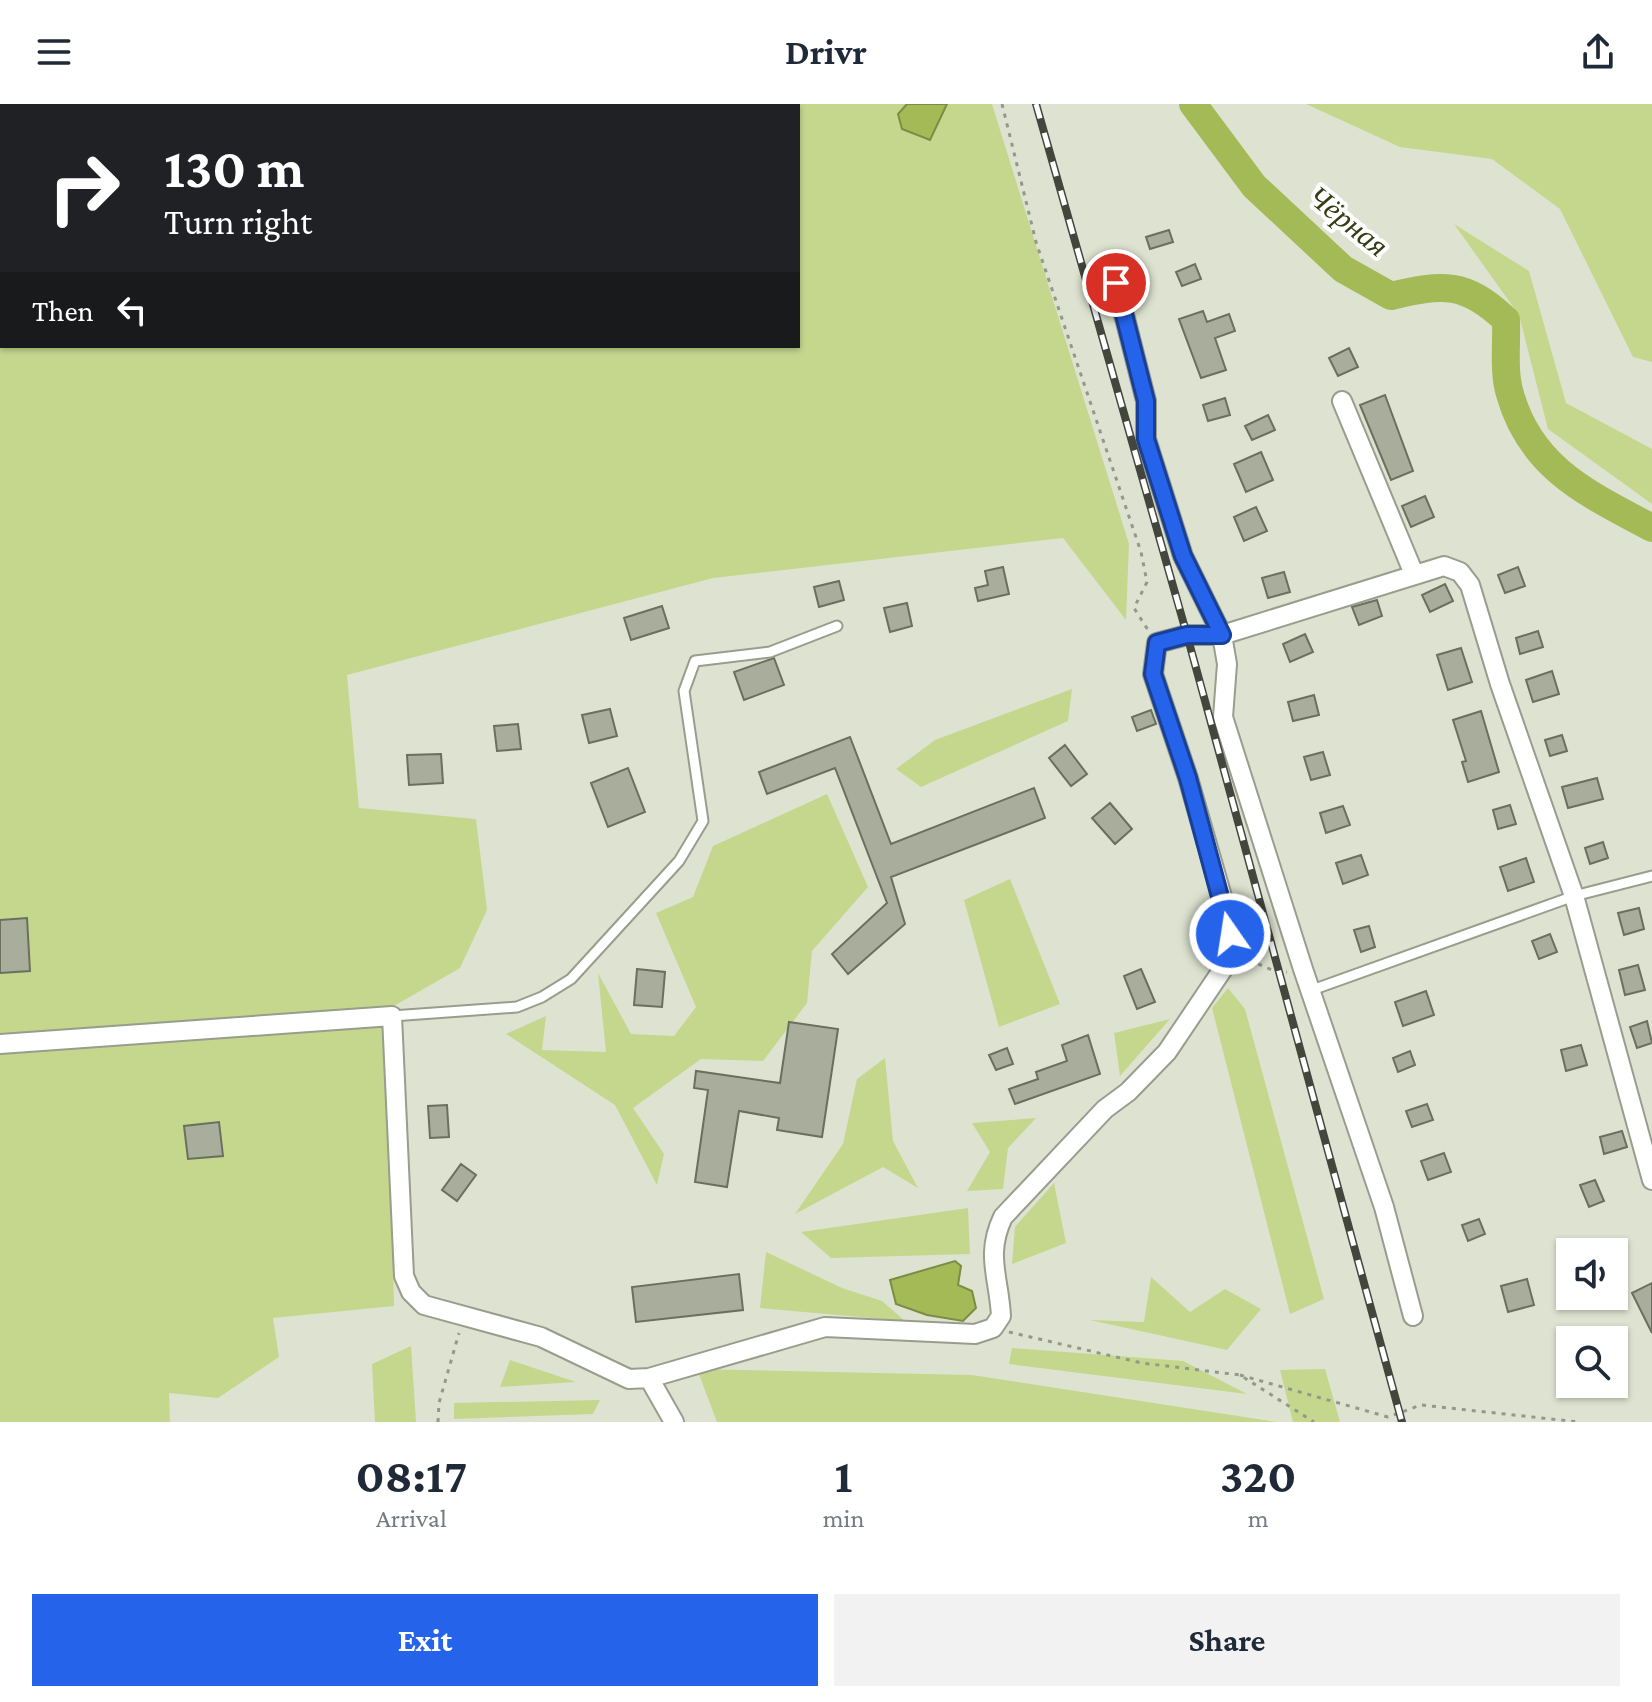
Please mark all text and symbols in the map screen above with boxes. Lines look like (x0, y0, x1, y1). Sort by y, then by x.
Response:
icon: menu (32, 30, 76, 74)
icon: share (1576, 30, 1620, 74)
text: Drivr (785, 32, 867, 72)
icon: right (32, 136, 136, 240)
text: 130 m (164, 137, 305, 199)
water label: Чёрная (1302, 179, 1395, 263)
text: Turn right (164, 202, 312, 242)
pin (1082, 249, 1150, 317)
icon: arrive (1094, 261, 1138, 305)
icon: left (110, 288, 154, 332)
text: Then (32, 294, 94, 327)
position arrow (1188, 892, 1272, 976)
map controls (1556, 1238, 1628, 1398)
button: sound (1556, 1238, 1628, 1310)
button: search (1556, 1326, 1628, 1398)
text: 08:17 (356, 1449, 467, 1502)
text: 1 (835, 1449, 853, 1502)
text: 320 (1220, 1449, 1296, 1502)
text: Arrival (376, 1504, 447, 1533)
text: min (823, 1504, 864, 1533)
text: m (1248, 1504, 1269, 1533)
button: Exit (32, 1594, 818, 1686)
button: Share (834, 1594, 1620, 1686)

